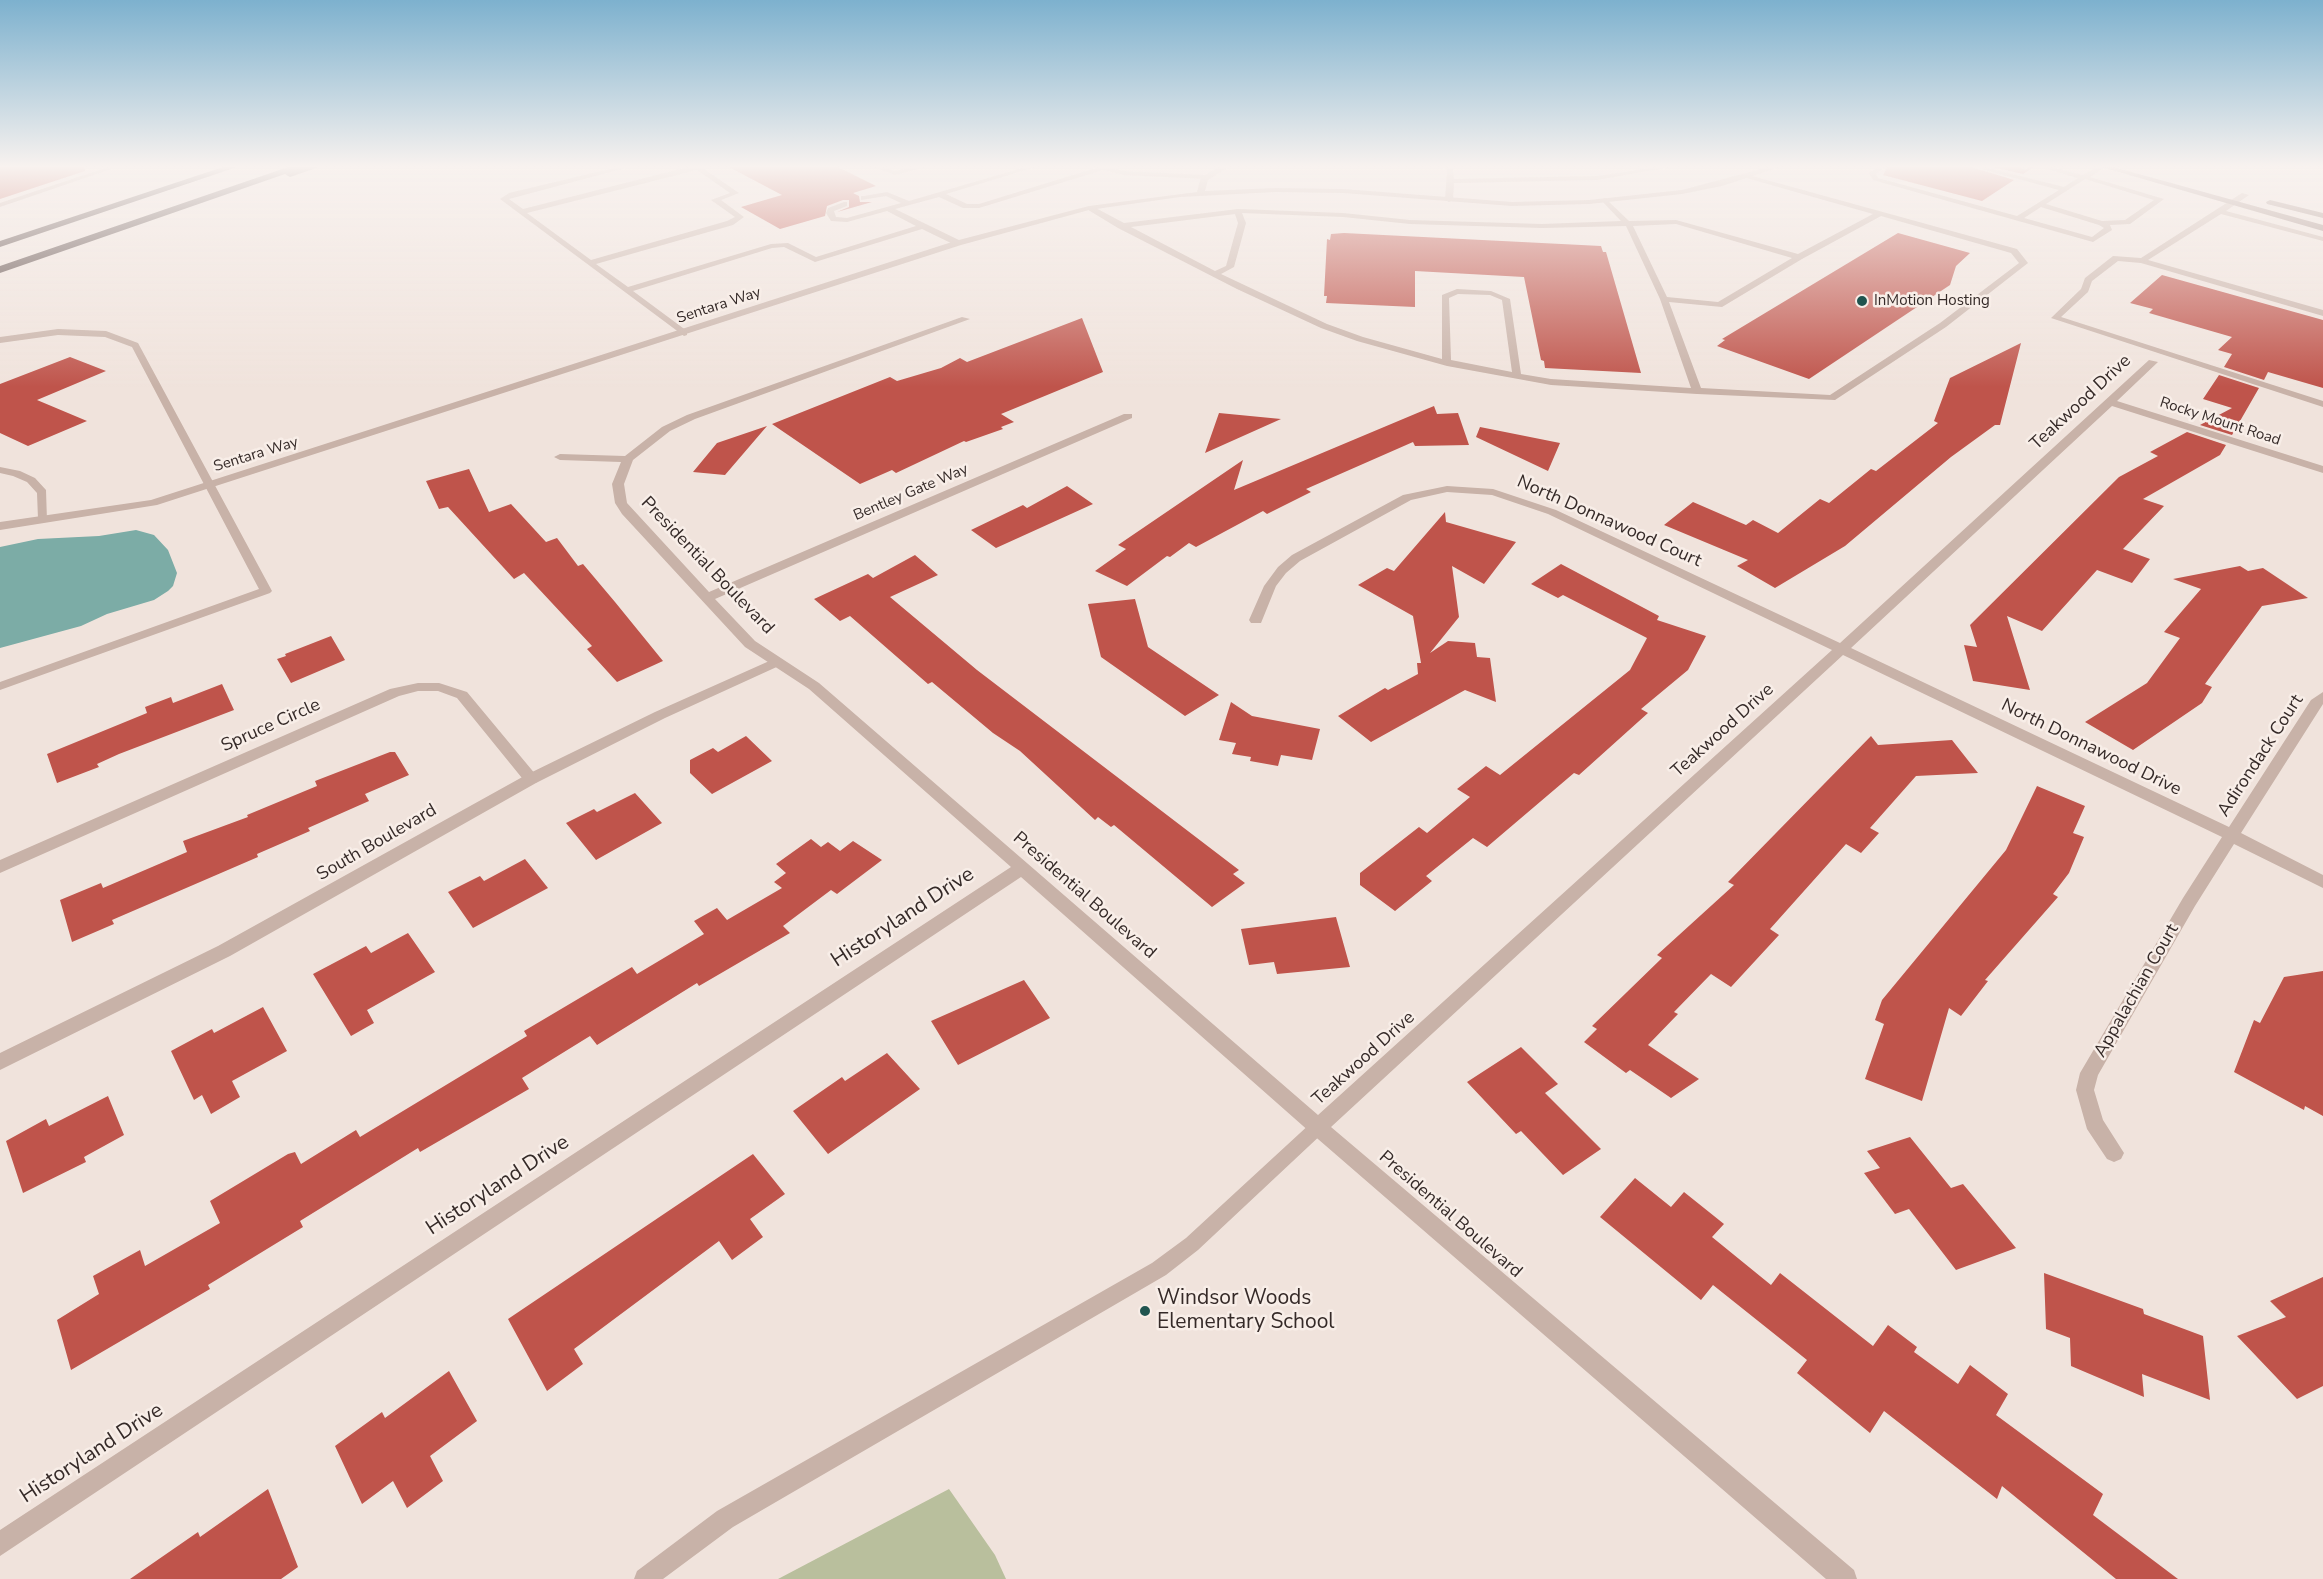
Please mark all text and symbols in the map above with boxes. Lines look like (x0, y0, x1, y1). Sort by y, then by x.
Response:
street label: Sentara Way (675, 284, 763, 328)
place label: InMotion Hosting (1874, 292, 1990, 310)
marker: InMotion Hosting (1855, 294, 1869, 308)
street label: Teakwood Drive (2026, 351, 2136, 455)
street label: Rocky Mount Road (2157, 394, 2283, 450)
street label: Sentara Way (212, 434, 300, 476)
street label: Bentley Gate Way (851, 461, 971, 525)
street label: North Donnawood Court (1513, 472, 1705, 572)
street label: Presidential Boulevard (636, 493, 778, 639)
street label: Teakwood Drive (1667, 679, 1779, 783)
street label: Adirondack Court (2214, 691, 2308, 821)
street label: Spruce Circle (218, 695, 324, 757)
street label: North Donnawood Drive (1998, 695, 2184, 801)
street label: South Boulevard (313, 800, 441, 886)
street label: Presidential Boulevard (1008, 828, 1160, 964)
street label: Historyland Drive (827, 862, 979, 974)
street label: Appalachian Court (2090, 920, 2184, 1062)
street label: Teakwood Drive (1308, 1007, 1420, 1111)
street label: Historyland Drive (422, 1130, 574, 1242)
street label: Presidential Boulevard (1374, 1147, 1526, 1283)
place label: Windsor Woods Elementary School (1157, 1286, 1335, 1336)
marker: Windsor Woods Elementary School (1138, 1304, 1152, 1318)
street label: Historyland Drive (16, 1398, 168, 1510)

